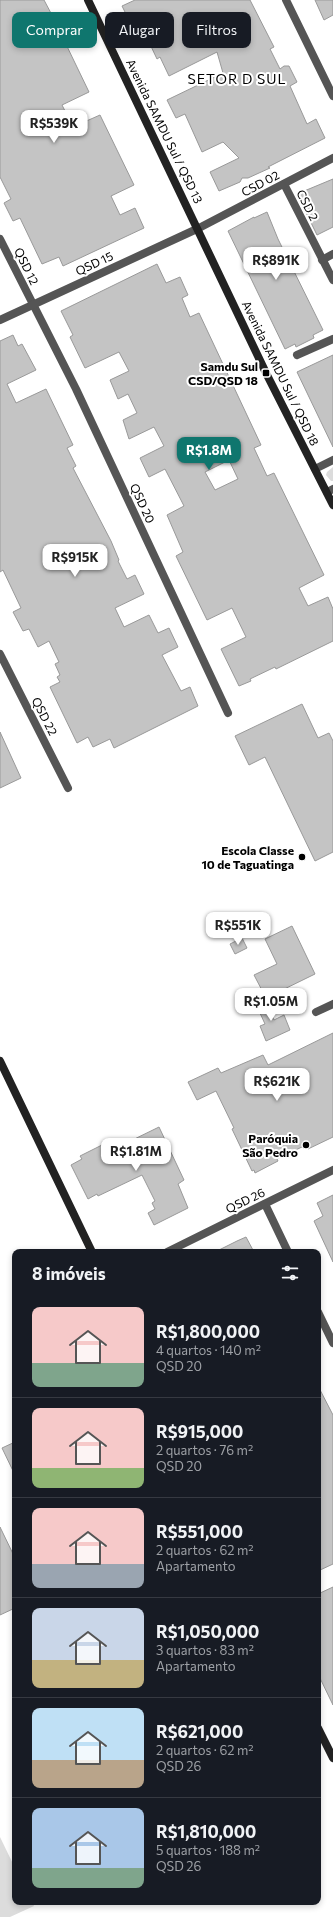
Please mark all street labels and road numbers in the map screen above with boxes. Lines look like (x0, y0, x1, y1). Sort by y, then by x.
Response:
street label: Avenida SAMDU Sul / QSD 13 (124, 56, 206, 206)
street label: CSD 02 (239, 167, 282, 199)
street label: CSD 2 (294, 187, 322, 223)
street label: QSD 12 (12, 245, 42, 287)
street label: QSD 15 (73, 248, 115, 278)
street label: Avenida SAMDU Sul / QSD 18 (240, 298, 322, 448)
street label: QSD 20 (128, 481, 158, 525)
street label: QSD 22 (29, 694, 61, 738)
street label: QSD 26 (223, 1185, 267, 1215)

